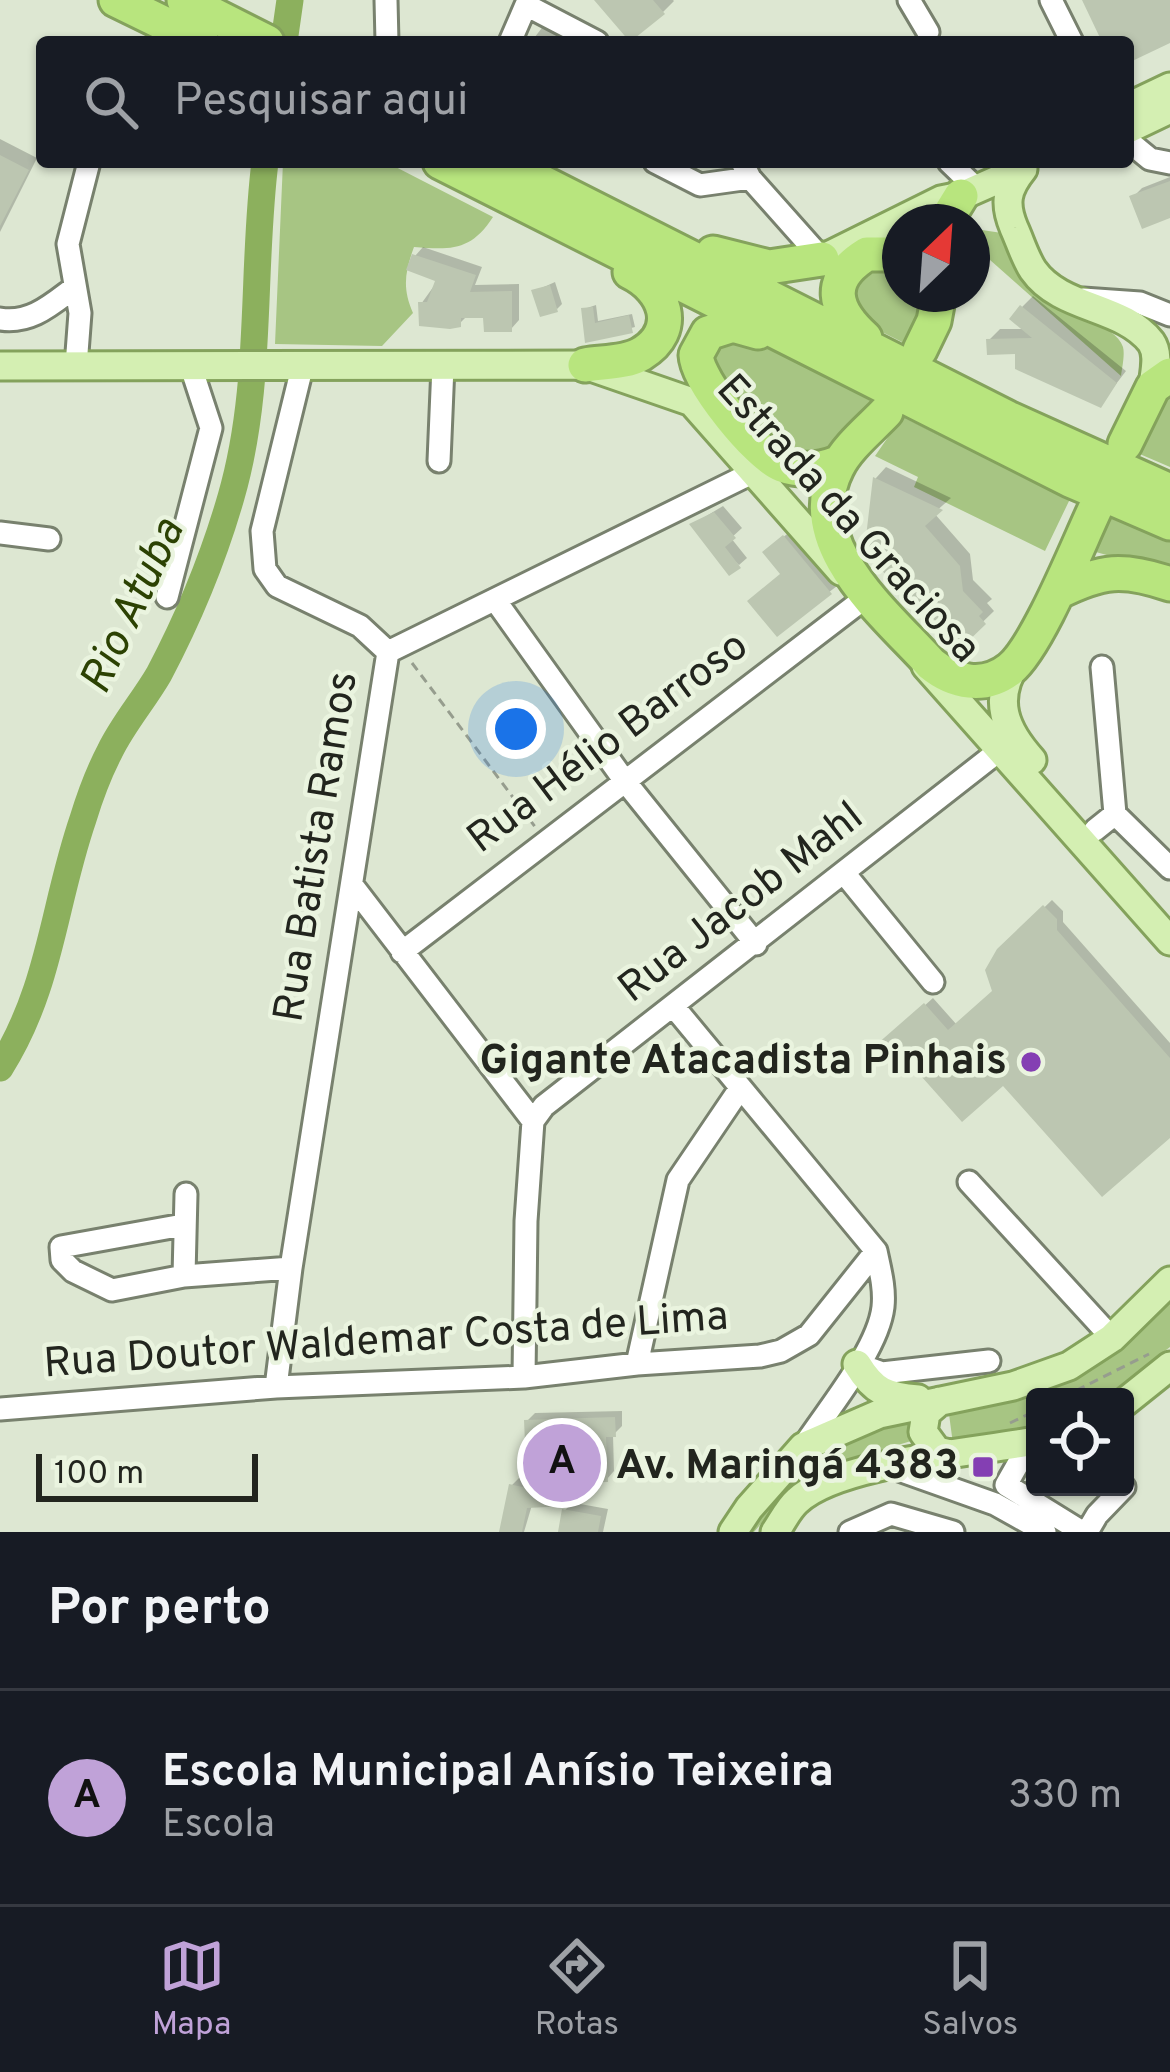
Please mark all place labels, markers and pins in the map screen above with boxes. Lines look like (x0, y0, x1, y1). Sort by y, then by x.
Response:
place label: Gigante Atacadista Pinhais (480, 1036, 1007, 1089)
marker: Gigante Atacadista Pinhais (1018, 1049, 1044, 1075)
pin: A (523, 1418, 601, 1508)
place label: Av. Maringá 4383 (616, 1441, 959, 1494)
marker: Av. Maringá 4383 (970, 1454, 996, 1480)

